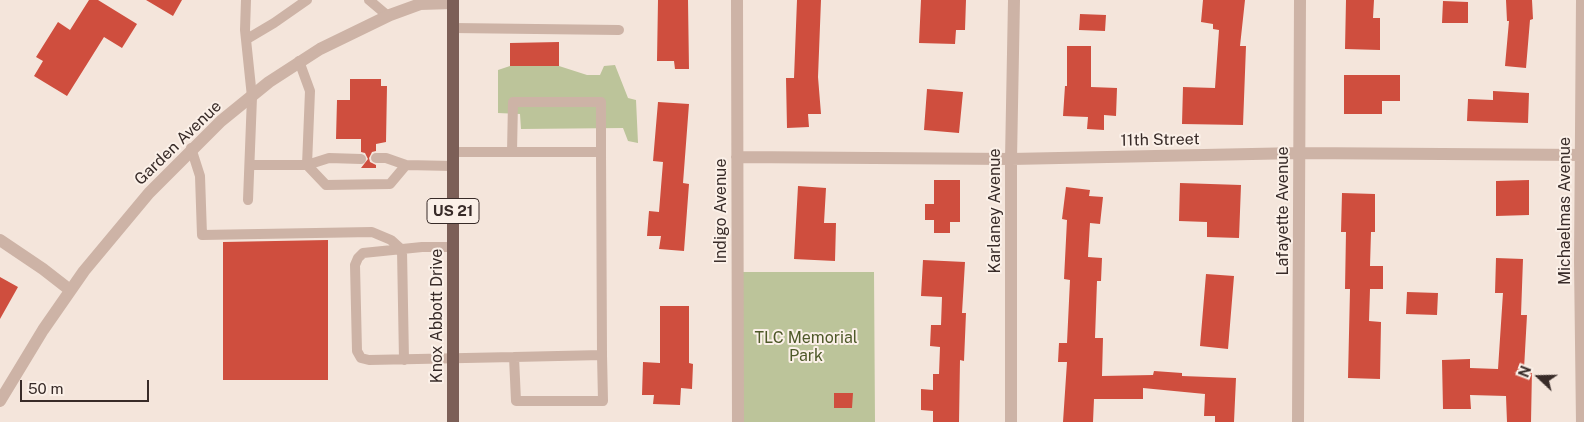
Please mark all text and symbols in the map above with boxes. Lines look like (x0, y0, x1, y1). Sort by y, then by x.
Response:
street label: Garden Avenue (131, 97, 225, 189)
street label: 11th Street (1120, 130, 1200, 150)
street label: Michaelmas Avenue (1555, 137, 1575, 285)
street label: Lafayette Avenue (1273, 147, 1293, 275)
street label: Karlaney Avenue (985, 148, 1005, 274)
street label: Indigo Avenue (711, 159, 731, 263)
road number: US 21 (427, 198, 479, 224)
street label: Knox Abbott Drive (427, 249, 447, 383)
park label: TLC Memorial Park (754, 328, 858, 366)
north arrow (1514, 352, 1564, 402)
text: N (1516, 364, 1534, 380)
scale bar (22, 370, 151, 402)
text: 50 m (28, 380, 63, 397)

